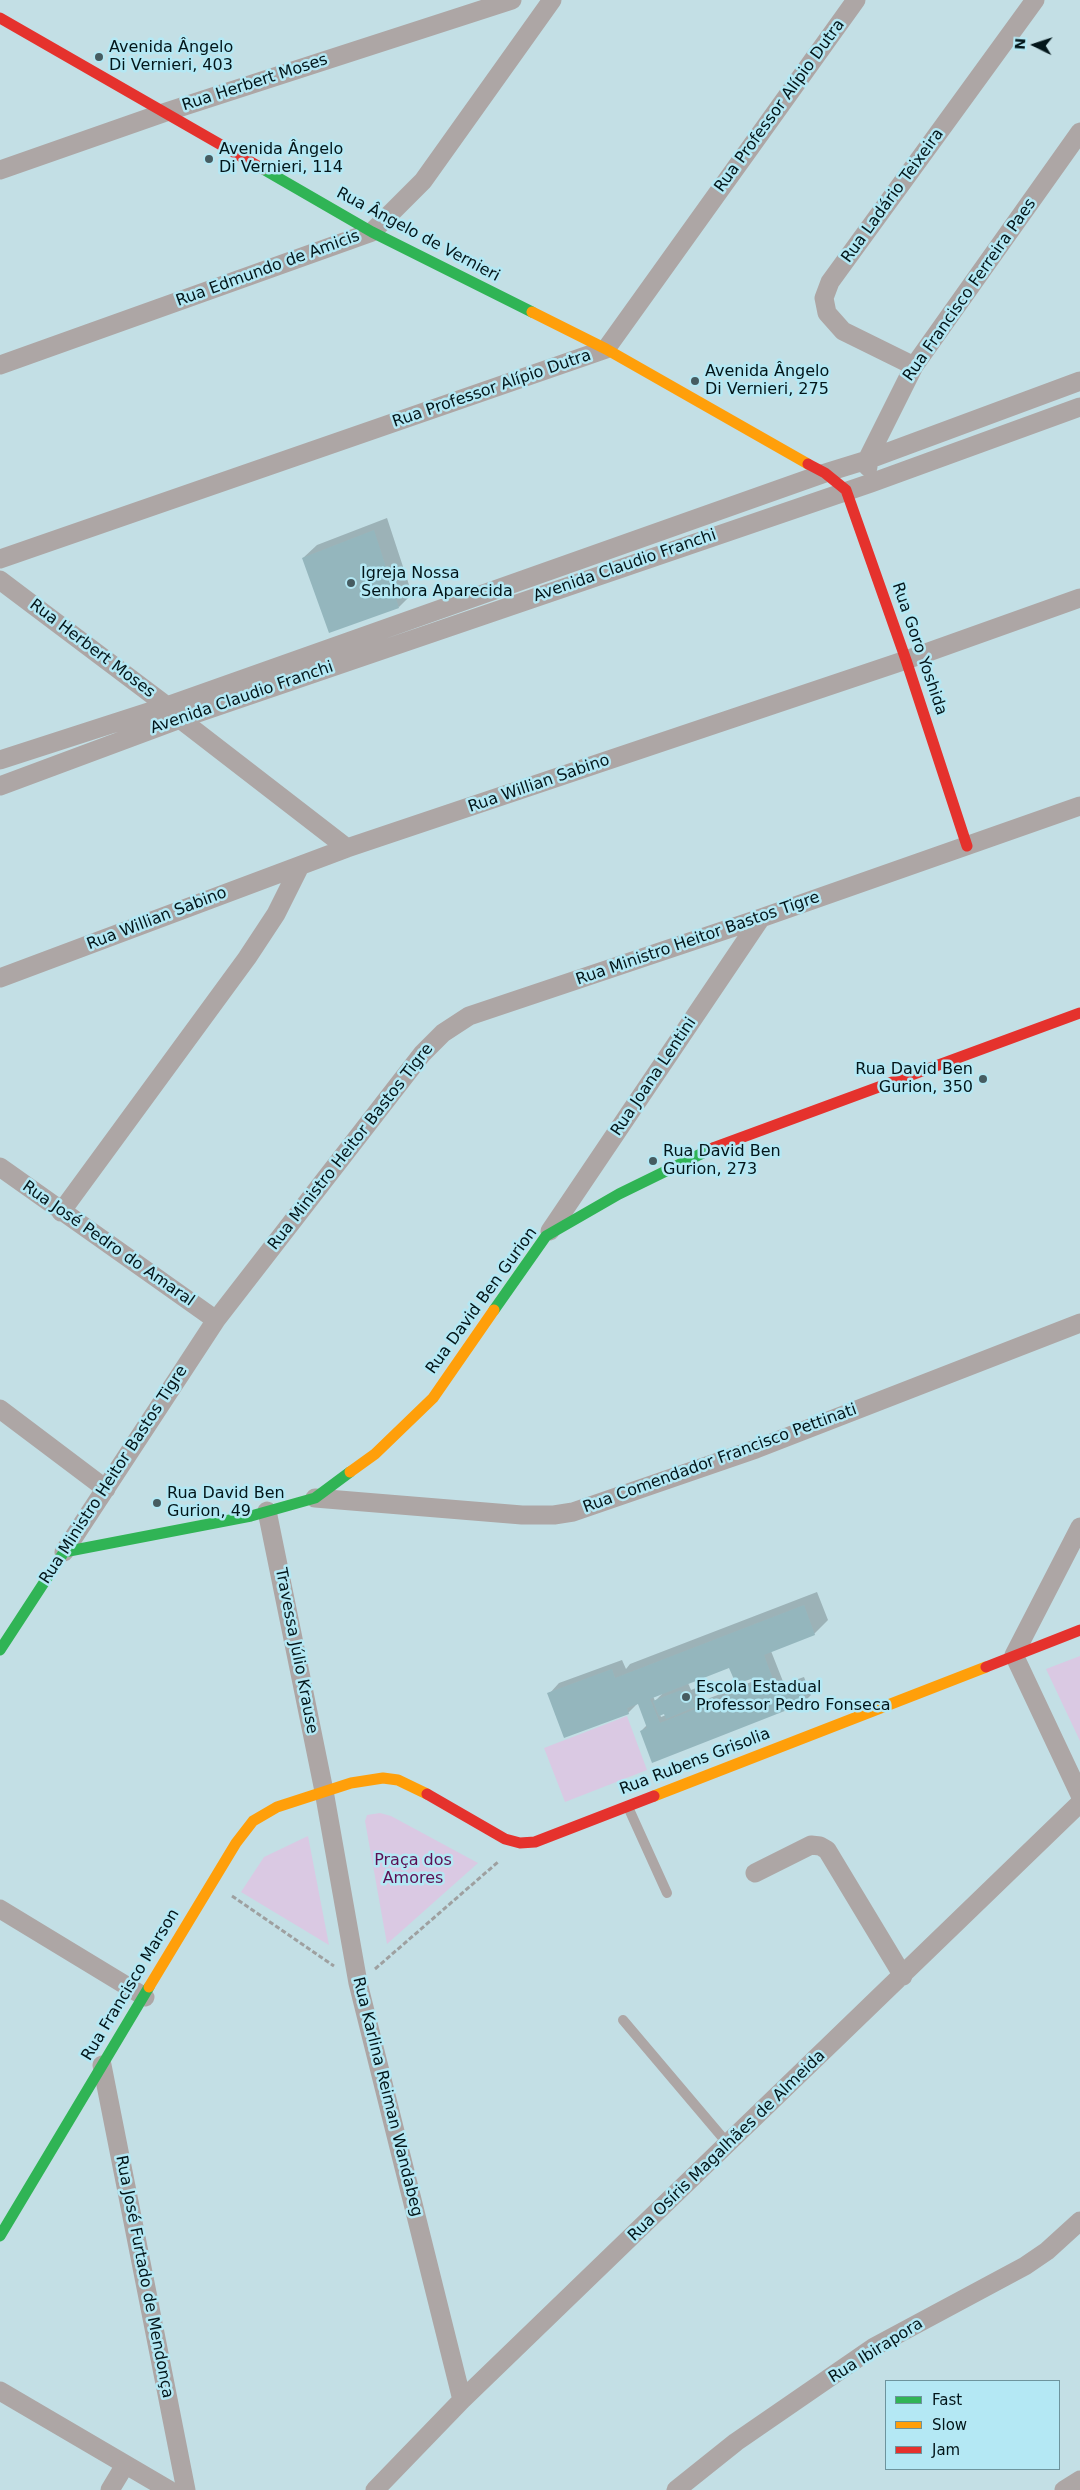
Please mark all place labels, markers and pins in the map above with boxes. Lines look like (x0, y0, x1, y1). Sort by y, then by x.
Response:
place label: Avenida Ângelo Di Vernieri, 403 (109, 38, 233, 76)
marker: Avenida Ângelo Di Vernieri, 403 (93, 51, 105, 63)
place label: Avenida Ângelo Di Vernieri, 114 (219, 140, 343, 178)
marker: Avenida Ângelo Di Vernieri, 114 (203, 153, 215, 165)
place label: Avenida Ângelo Di Vernieri, 275 (705, 362, 829, 400)
marker: Avenida Ângelo Di Vernieri, 275 (689, 375, 701, 387)
place label: Igreja Nossa Senhora Aparecida (361, 564, 513, 602)
marker: Igreja Nossa Senhora Aparecida (345, 577, 357, 589)
place label: Rua David Ben Gurion, 350 (855, 1060, 973, 1098)
marker: Rua David Ben Gurion, 350 (977, 1073, 989, 1085)
place label: Rua David Ben Gurion, 273 (663, 1142, 781, 1180)
marker: Rua David Ben Gurion, 273 (647, 1155, 659, 1167)
place label: Rua David Ben Gurion, 49 (167, 1484, 285, 1522)
marker: Rua David Ben Gurion, 49 (151, 1497, 163, 1509)
place label: Escola Estadual Professor Pedro Fonseca (696, 1678, 891, 1716)
marker: Escola Estadual Professor Pedro Fonseca (680, 1691, 692, 1703)

